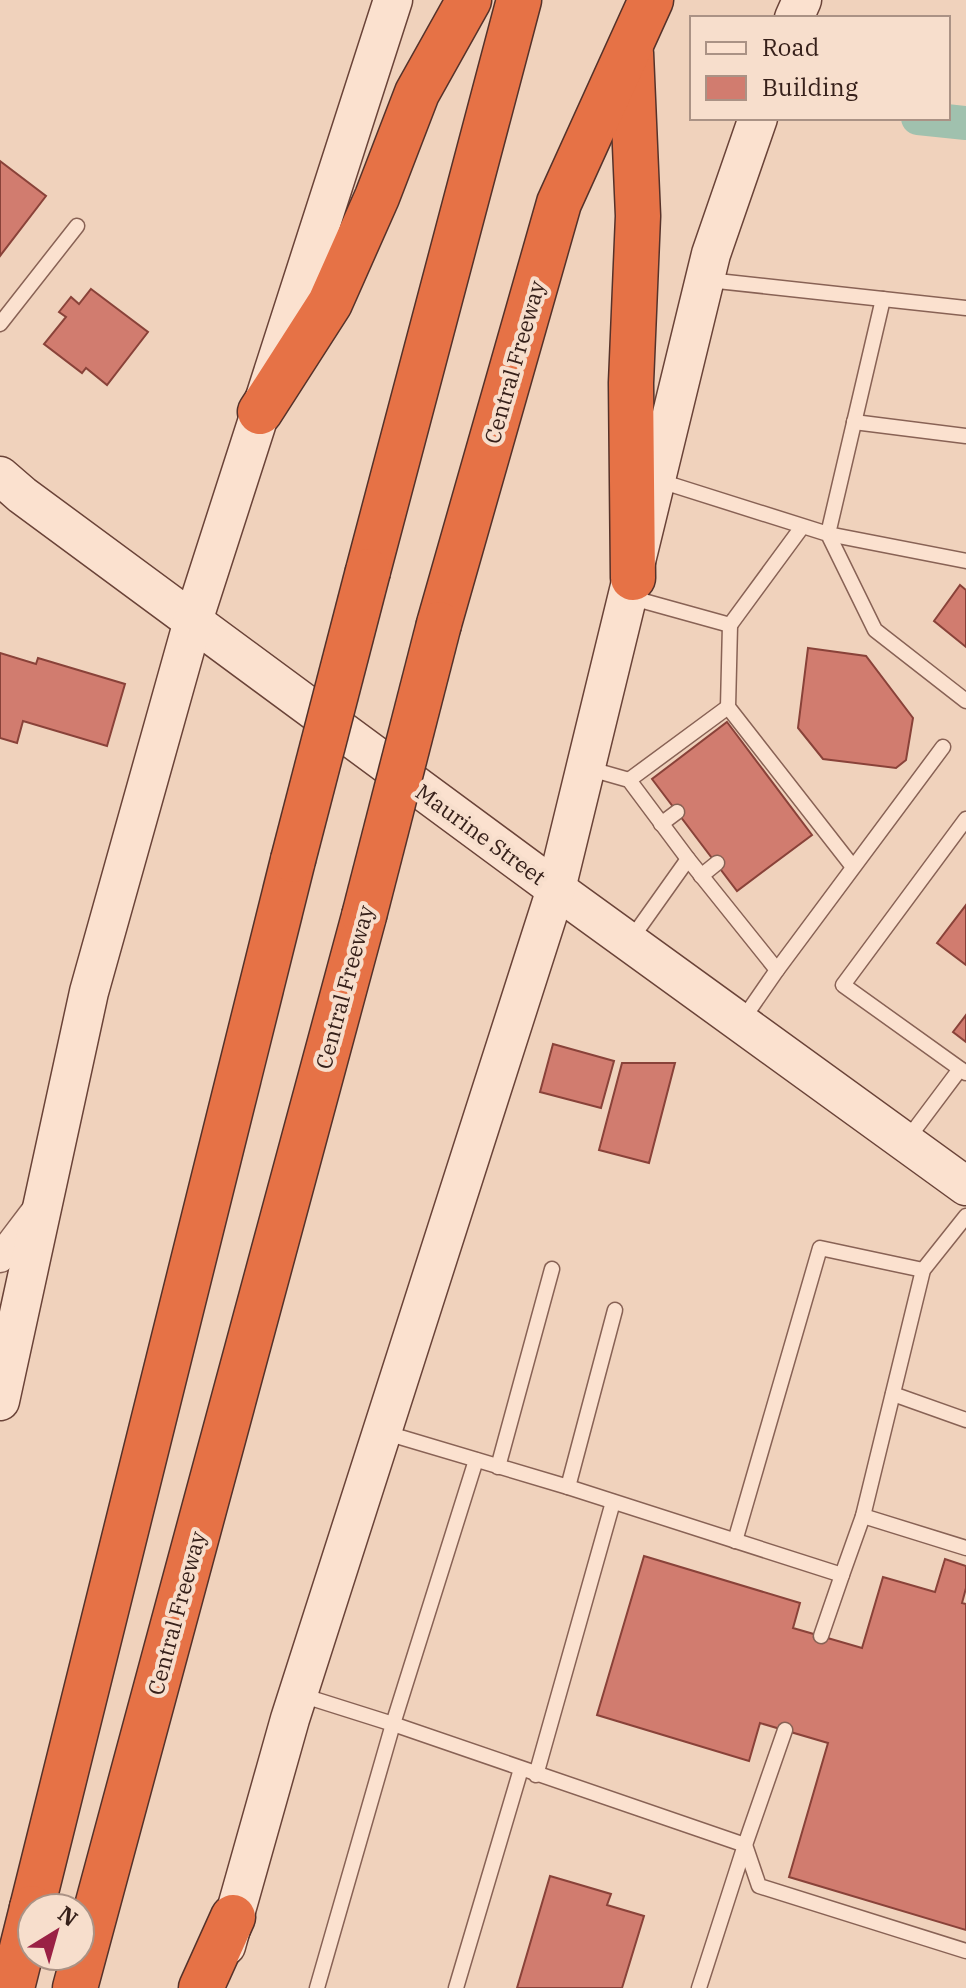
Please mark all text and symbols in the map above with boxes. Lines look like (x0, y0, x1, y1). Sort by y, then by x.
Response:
legend (690, 16, 950, 120)
text: Road (762, 31, 819, 63)
text: Building (762, 71, 858, 103)
street label: Central Freeway (477, 277, 551, 447)
street label: Maurine Street (410, 777, 552, 891)
street label: Central Freeway (308, 902, 380, 1072)
street label: Central Freeway (140, 1528, 212, 1698)
north arrow (16, 1892, 96, 1972)
text: N (53, 1899, 84, 1932)

